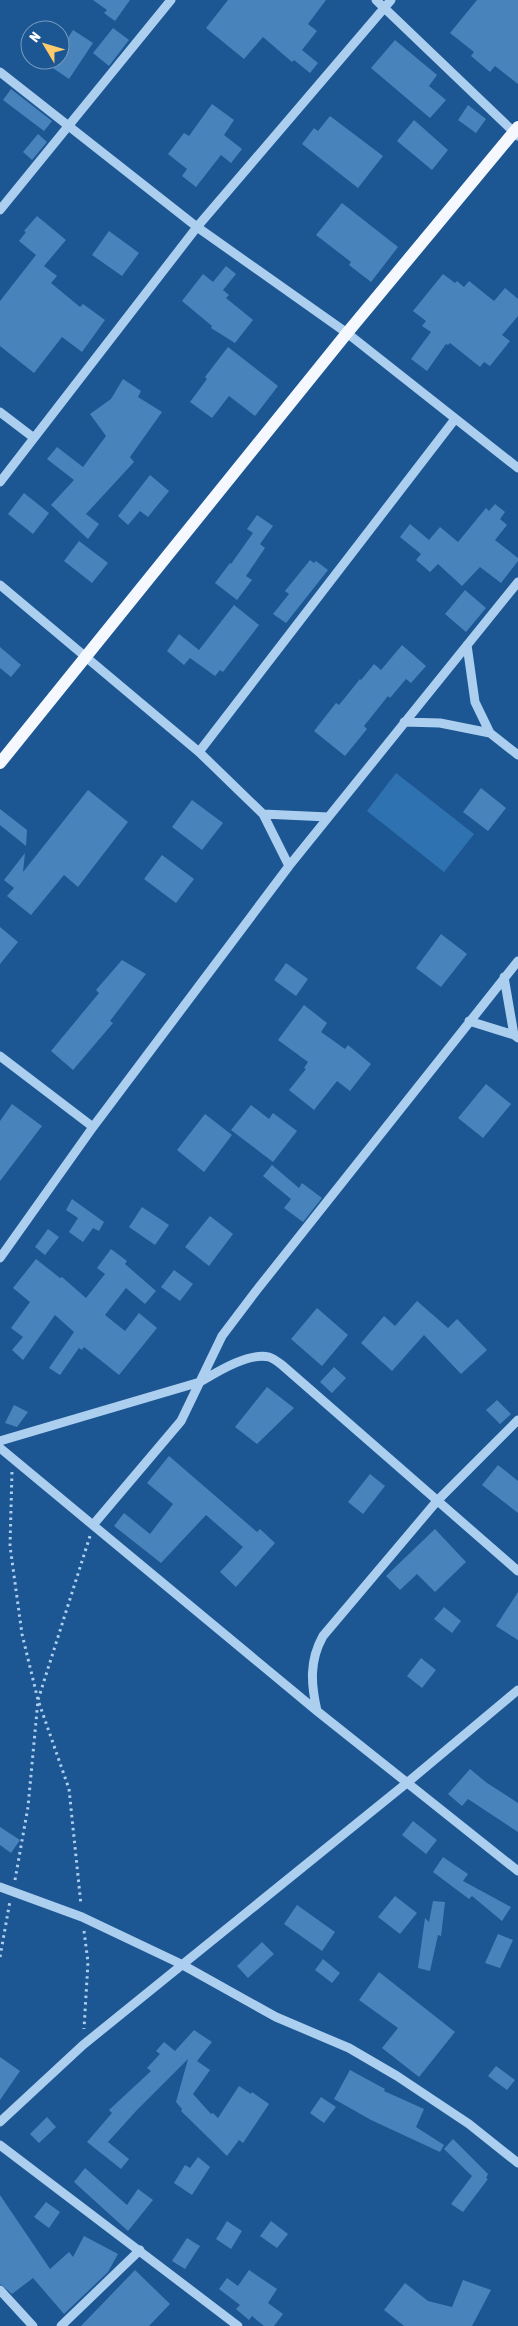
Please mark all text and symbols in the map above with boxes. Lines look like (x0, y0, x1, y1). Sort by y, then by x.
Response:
north arrow (20, 20, 70, 70)
text: N (26, 29, 44, 45)

